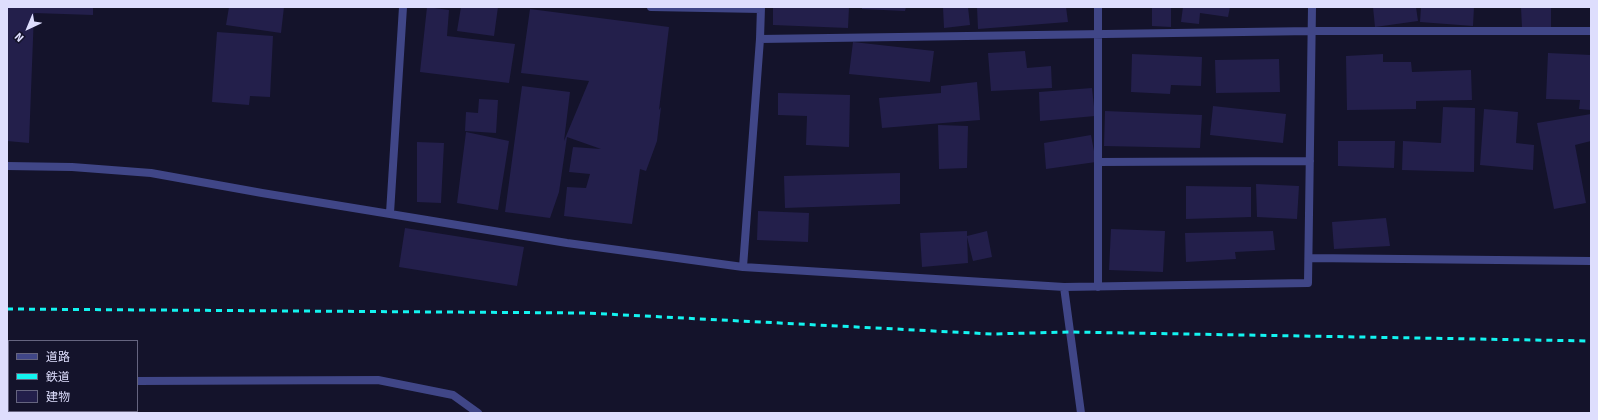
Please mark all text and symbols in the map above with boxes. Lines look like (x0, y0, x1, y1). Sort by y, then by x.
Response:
north arrow (8, 8, 48, 48)
text: N (12, 30, 27, 44)
legend (8, 340, 138, 412)
text: 道路 (46, 350, 70, 365)
text: 鉄道 (46, 370, 70, 385)
text: 建物 (46, 390, 70, 405)

